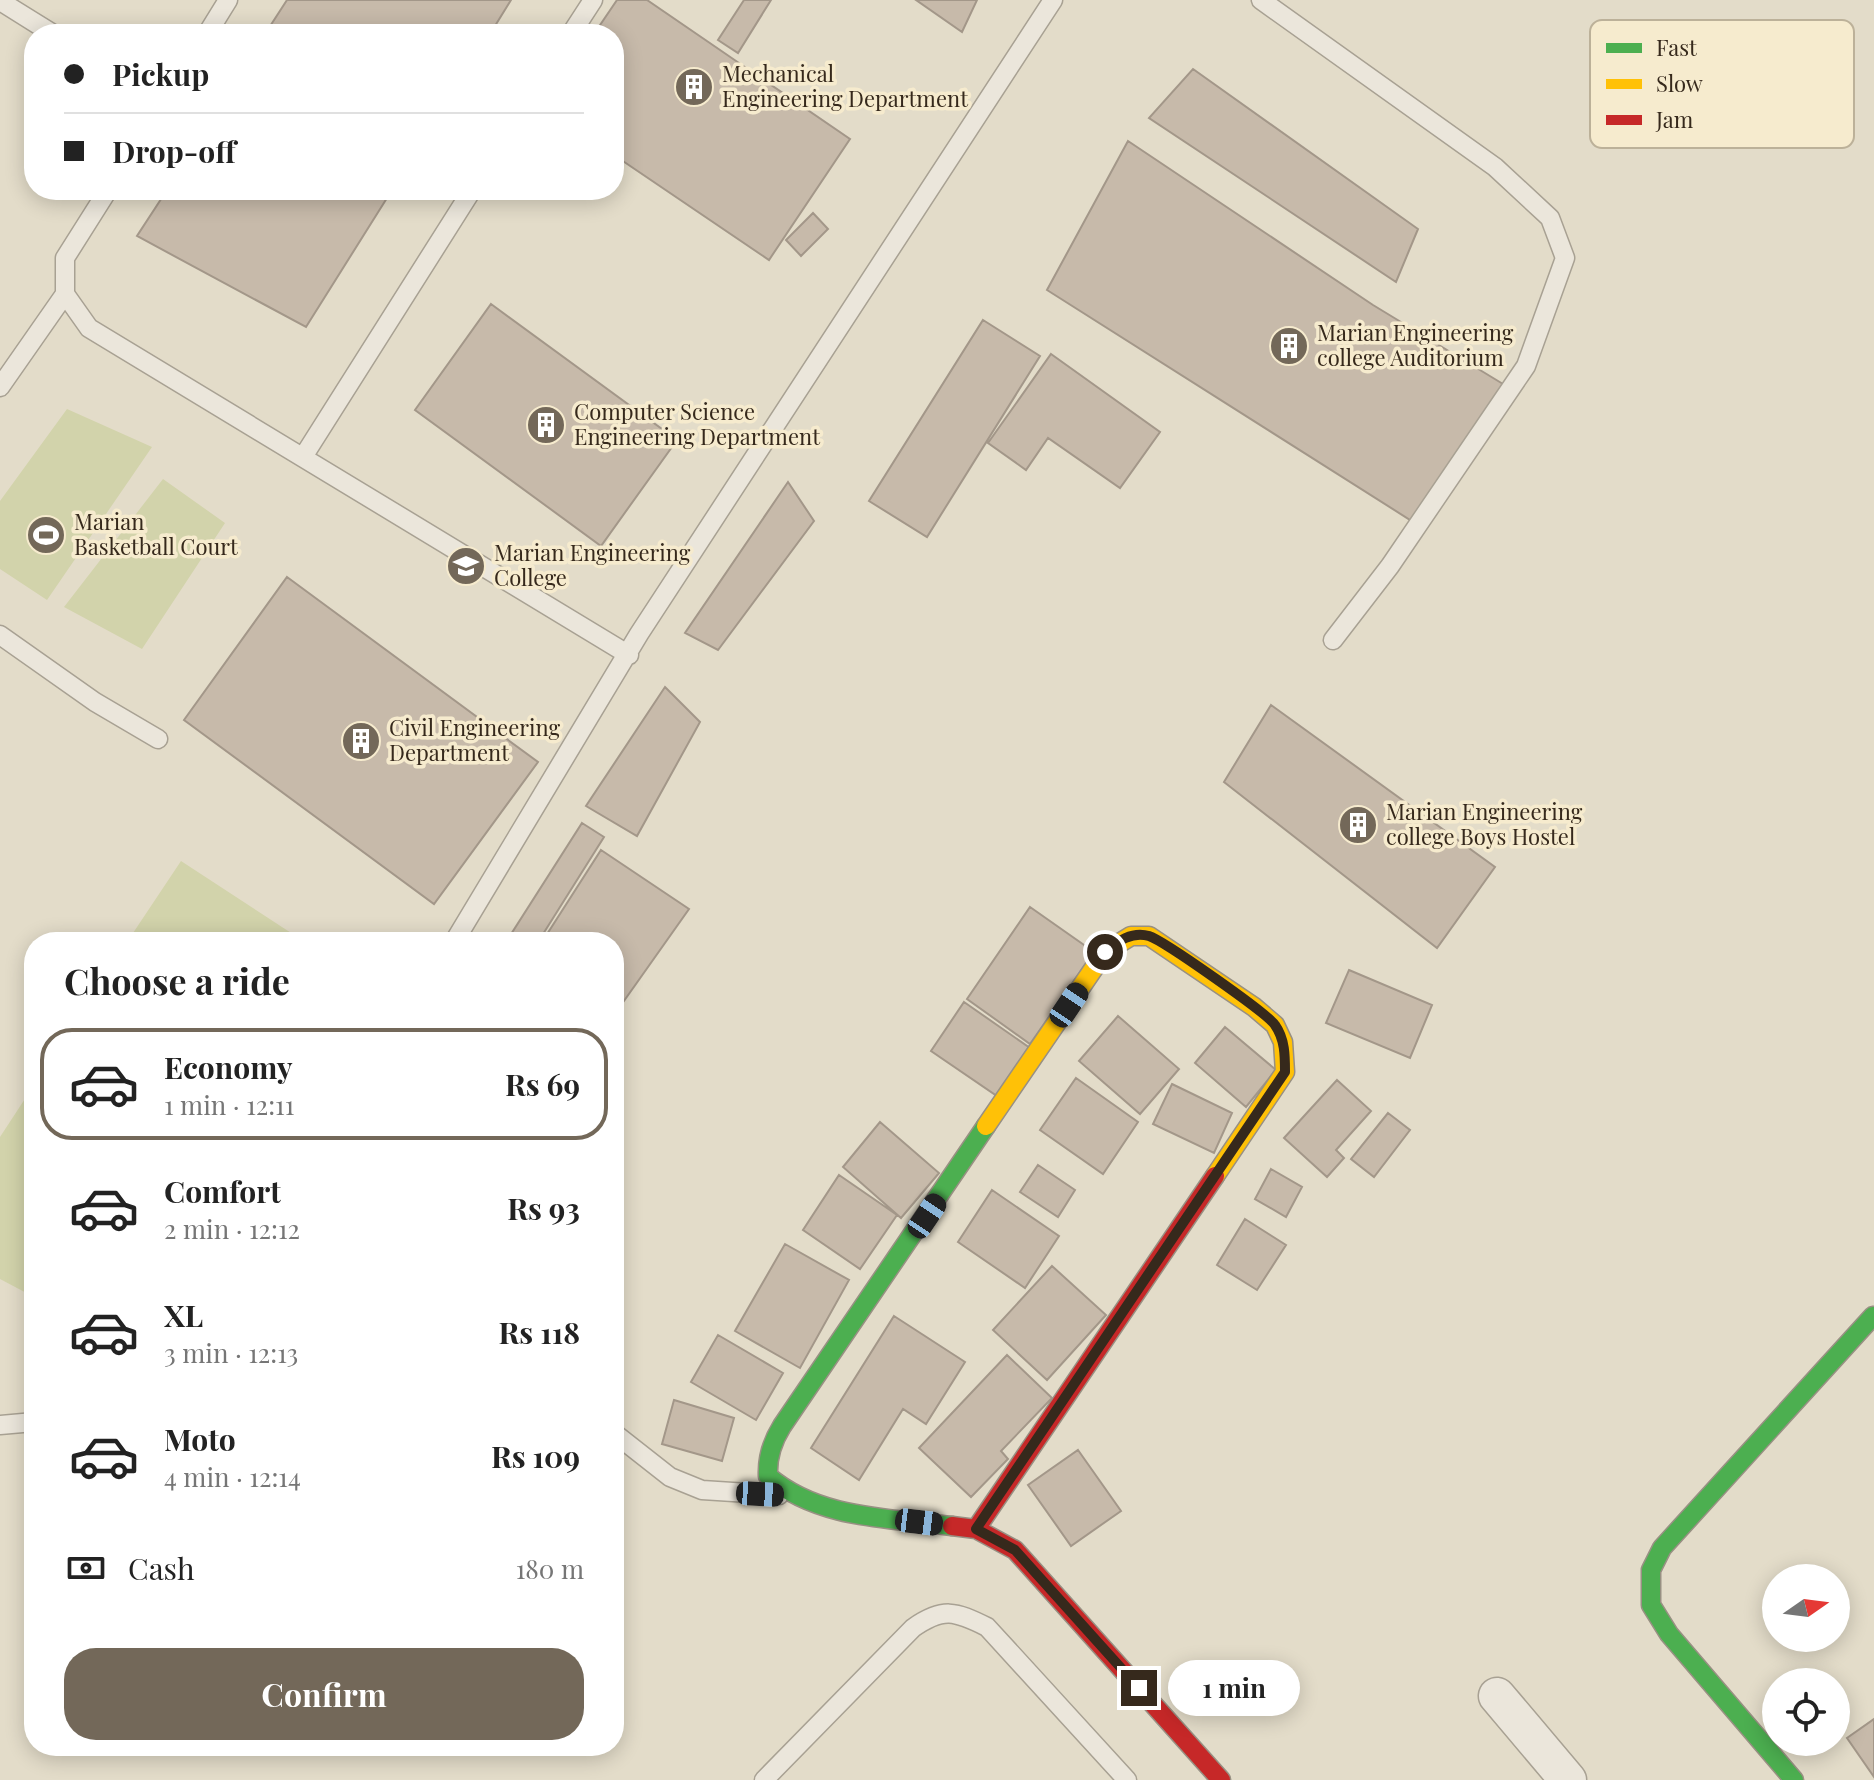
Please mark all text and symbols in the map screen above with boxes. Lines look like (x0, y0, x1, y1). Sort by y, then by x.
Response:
legend (1590, 20, 1854, 148)
text: Fast (1656, 32, 1698, 62)
text: Pickup (112, 54, 209, 94)
place label: Mechanical Engineering Department (722, 58, 969, 113)
building icon: Mechanical Engineering Department (673, 66, 715, 108)
text: Slow (1656, 68, 1703, 98)
text: Jam (1655, 104, 1694, 134)
text: Drop-off (112, 131, 236, 171)
place label: Marian Engineering college Auditorium (1317, 317, 1514, 372)
building icon: Marian Engineering college Auditorium (1268, 325, 1310, 367)
place label: Computer Science Engineering Department (574, 396, 821, 451)
building icon: Computer Science Engineering Department (525, 404, 567, 446)
place label: Marian Basketball Court (74, 506, 239, 561)
sports icon: Marian Basketball Court (25, 514, 67, 556)
place label: Marian Engineering College (494, 537, 691, 592)
school or university icon: Marian Engineering College (445, 545, 487, 587)
place label: Civil Engineering Department (389, 712, 560, 767)
building icon: Civil Engineering Department (340, 720, 382, 762)
place label: Marian Engineering college Boys Hostel (1386, 796, 1583, 851)
building icon: Marian Engineering college Boys Hostel (1337, 804, 1379, 846)
route start (1087, 934, 1123, 970)
text: Choose a ride (64, 956, 290, 1004)
car (1046, 978, 1092, 1032)
text: Economy (164, 1047, 293, 1087)
icon: car (68, 1048, 140, 1120)
text: Rs 69 (505, 1064, 580, 1104)
text: 1 min · 12:11 (164, 1087, 294, 1122)
text: Comfort (164, 1171, 281, 1211)
icon: car (68, 1172, 140, 1244)
text: Rs 93 (507, 1188, 580, 1228)
car (904, 1189, 950, 1243)
text: 2 min · 12:12 (164, 1211, 300, 1246)
text: XL (164, 1295, 203, 1335)
icon: car (68, 1296, 140, 1368)
text: Rs 118 (499, 1312, 580, 1352)
text: 3 min · 12:13 (164, 1335, 298, 1370)
text: Moto (164, 1419, 236, 1459)
icon: car (68, 1420, 140, 1492)
text: Rs 109 (491, 1436, 580, 1476)
text: 4 min · 12:14 (164, 1459, 301, 1494)
car (735, 1481, 785, 1507)
car (894, 1507, 944, 1537)
icon: cash (64, 1546, 108, 1590)
text: Cash (128, 1548, 195, 1588)
text: 180 m (516, 1551, 584, 1586)
north arrow (1762, 1564, 1850, 1652)
map controls (1762, 1564, 1850, 1756)
button: Confirm (64, 1648, 584, 1740)
callout: 1 min (1167, 1660, 1299, 1716)
button: locate (1762, 1668, 1850, 1756)
route end (1121, 1670, 1157, 1706)
text: 1 min (1202, 1670, 1266, 1705)

